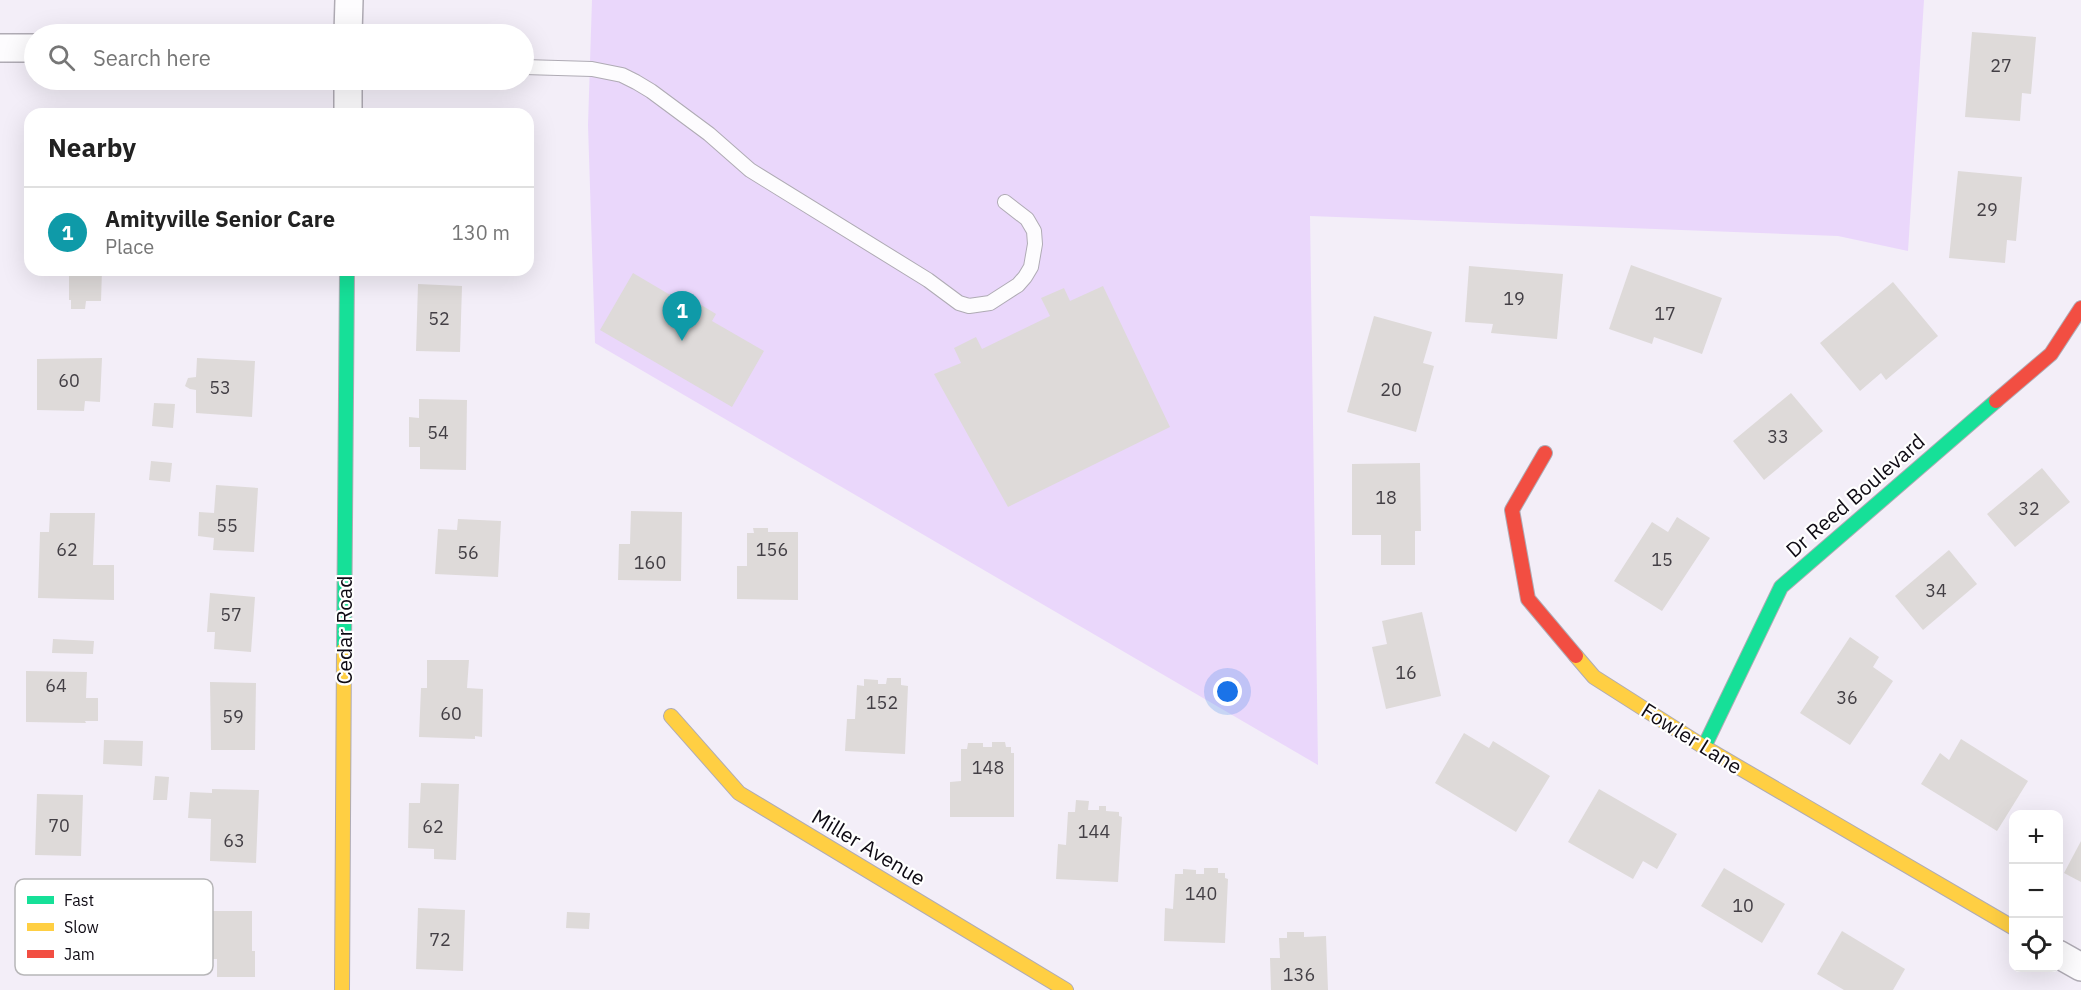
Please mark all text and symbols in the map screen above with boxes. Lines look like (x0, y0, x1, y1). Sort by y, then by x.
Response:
search box (24, 24, 534, 90)
icon: search (45, 41, 78, 74)
text: Search here (93, 43, 211, 72)
house number: 27 (1990, 54, 2012, 77)
text: Nearby (48, 130, 136, 164)
house number: 29 (1976, 198, 1998, 221)
text: Amityville Senior Care (105, 204, 335, 233)
text: 1 (62, 219, 74, 246)
text: 130 m (452, 219, 510, 246)
text: Place (105, 233, 154, 260)
house number: 19 (1503, 287, 1525, 310)
pin: 1 (662, 292, 702, 341)
house number: 17 (1654, 302, 1676, 325)
house number: 52 (428, 307, 450, 330)
house number: 60 (58, 369, 80, 392)
house number: 53 (209, 376, 231, 399)
house number: 20 (1380, 378, 1402, 401)
house number: 54 (427, 421, 449, 444)
house number: 33 (1767, 425, 1789, 448)
street label: Dr Reed Boulevard (1780, 427, 1930, 563)
house number: 18 (1375, 486, 1397, 509)
house number: 32 (2018, 497, 2040, 520)
house number: 55 (216, 514, 238, 537)
house number: 62 (56, 538, 78, 561)
house number: 156 (756, 538, 788, 561)
house number: 56 (457, 541, 479, 564)
house number: 15 (1651, 548, 1673, 571)
house number: 160 (634, 551, 666, 574)
street label: Cedar Road (330, 576, 358, 684)
house number: 34 (1925, 579, 1947, 602)
house number: 57 (220, 603, 242, 626)
house number: 16 (1395, 661, 1417, 684)
house number: 64 (45, 674, 67, 697)
your location (1213, 677, 1242, 706)
house number: 36 (1836, 686, 1858, 709)
house number: 152 (866, 691, 898, 714)
street label: Fowler Lane (1636, 696, 1748, 780)
house number: 60 (440, 702, 462, 725)
house number: 59 (222, 705, 244, 728)
house number: 148 (972, 756, 1004, 779)
street label: Miller Avenue (807, 802, 931, 892)
map controls (2009, 810, 2063, 972)
button: + (2009, 810, 2063, 864)
house number: 70 (48, 814, 70, 837)
house number: 62 (422, 815, 444, 838)
house number: 144 (1078, 820, 1110, 843)
house number: 63 (223, 829, 245, 852)
button: − (2009, 864, 2063, 918)
legend (15, 879, 213, 975)
house number: 140 (1185, 882, 1217, 905)
text: Fast (64, 890, 94, 910)
house number: 10 (1732, 894, 1754, 917)
text: Slow (64, 917, 99, 937)
button: locate (2009, 918, 2063, 972)
house number: 72 (429, 928, 451, 951)
text: Jam (64, 944, 95, 964)
house number: 136 (1283, 963, 1315, 986)

